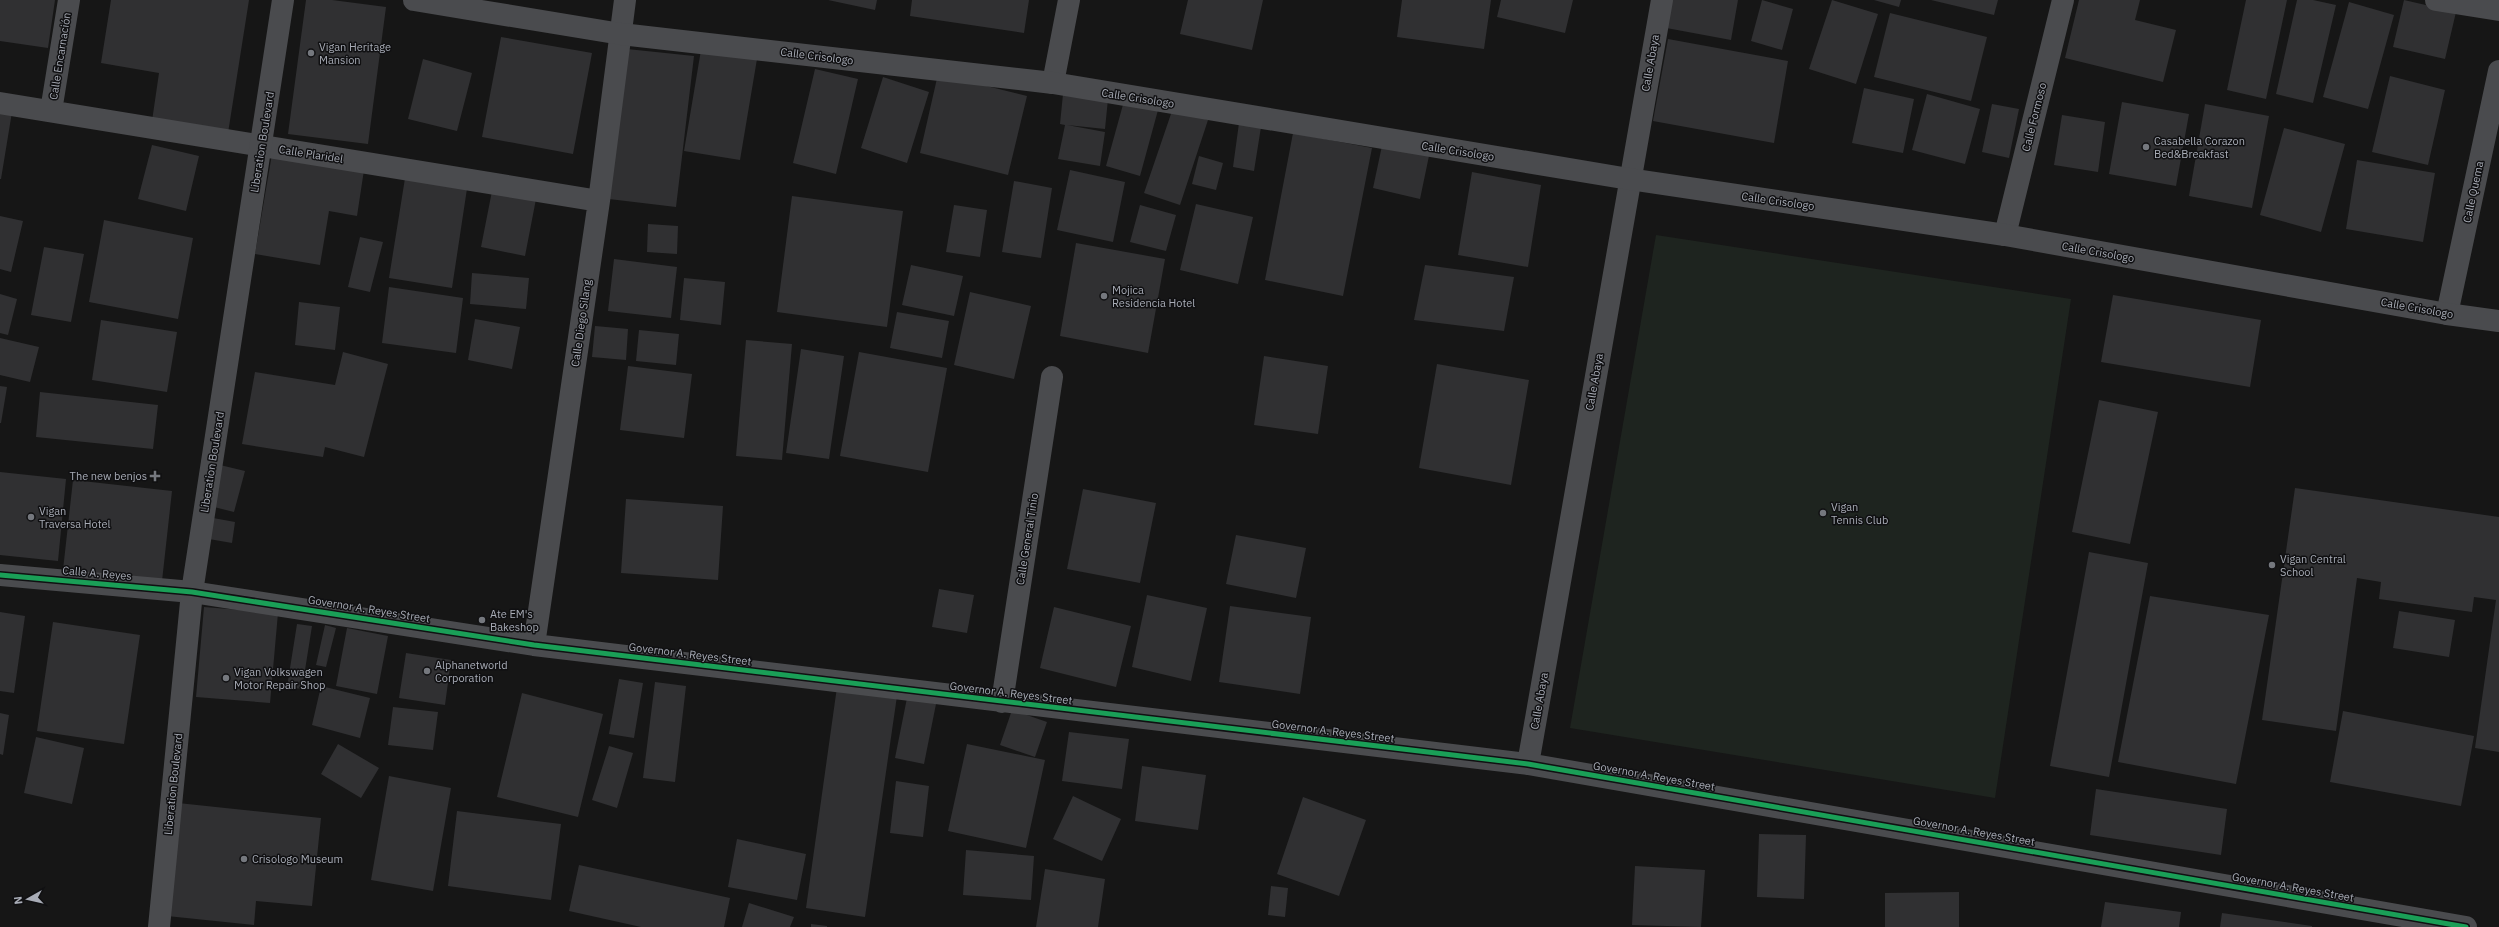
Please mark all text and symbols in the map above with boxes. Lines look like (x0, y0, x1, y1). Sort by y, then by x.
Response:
street label: Calle Encarnación (46, 11, 74, 101)
street label: Calle Abaya (1638, 33, 1662, 93)
place label: Vigan Heritage Mansion (319, 40, 391, 67)
street label: Calle Crisologo (780, 45, 854, 67)
marker: Vigan Heritage Mansion (306, 48, 316, 58)
street label: Calle Formoso (2019, 81, 2049, 153)
street label: Calle Crisologo (1101, 85, 1175, 111)
street label: Liberation Boulevard (247, 90, 277, 194)
place label: Casabella Corazon Bed&Breakfast (2154, 134, 2245, 161)
street label: Calle Crisologo (1421, 138, 1495, 164)
street label: Calle Plaridel (278, 142, 344, 166)
marker: Casabella Corazon Bed&Breakfast (2141, 142, 2151, 152)
street label: Calle Quema (2460, 160, 2486, 224)
street label: Calle Crisologo (1741, 189, 1815, 213)
street label: Calle Crisologo (2061, 239, 2135, 265)
street label: Calle Diego Silang (568, 278, 594, 368)
place label: Mojica Residencia Hotel (1112, 283, 1195, 310)
marker: Mojica Residencia Hotel (1099, 291, 1109, 301)
street label: Calle Crisologo (2380, 295, 2454, 321)
street label: Calle Abaya (1582, 352, 1606, 412)
street label: Liberation Boulevard (197, 410, 227, 514)
place label: The new benjos (70, 469, 147, 483)
marker: The new benjos (150, 471, 160, 481)
street label: Calle General Tinio (1013, 492, 1041, 586)
place label: Vigan Tennis Club (1831, 500, 1888, 527)
place label: Vigan Traversa Hotel (39, 504, 111, 531)
marker: Vigan Tennis Club (1818, 508, 1828, 518)
marker: Vigan Traversa Hotel (26, 512, 36, 522)
place label: Vigan Central School (2280, 552, 2346, 579)
marker: Vigan Central School (2267, 560, 2277, 570)
street label: Calle A. Reyes (62, 563, 132, 583)
street label: Governor A. Reyes Street (307, 592, 431, 626)
place label: Ate EM's Bakeshop (490, 607, 539, 634)
marker: Ate EM's Bakeshop (477, 615, 487, 625)
street label: Governor A. Reyes Street (628, 640, 752, 668)
place label: Alphanetworld Corporation (435, 658, 508, 685)
place label: Vigan Volkswagen Motor Repair Shop (234, 665, 325, 692)
marker: Alphanetworld Corporation (422, 666, 432, 676)
street label: Calle Abaya (1527, 671, 1551, 731)
marker: Vigan Volkswagen Motor Repair Shop (221, 673, 231, 683)
street label: Governor A. Reyes Street (949, 679, 1073, 707)
street label: Governor A. Reyes Street (1271, 717, 1395, 745)
street label: Liberation Boulevard (161, 732, 185, 836)
street label: Governor A. Reyes Street (1592, 758, 1716, 794)
street label: Governor A. Reyes Street (1912, 813, 2036, 849)
place label: Crisologo Museum (252, 852, 343, 866)
marker: Crisologo Museum (239, 854, 249, 864)
street label: Governor A. Reyes Street (2231, 869, 2355, 905)
north arrow (8, 879, 48, 919)
text: N (11, 895, 26, 905)

